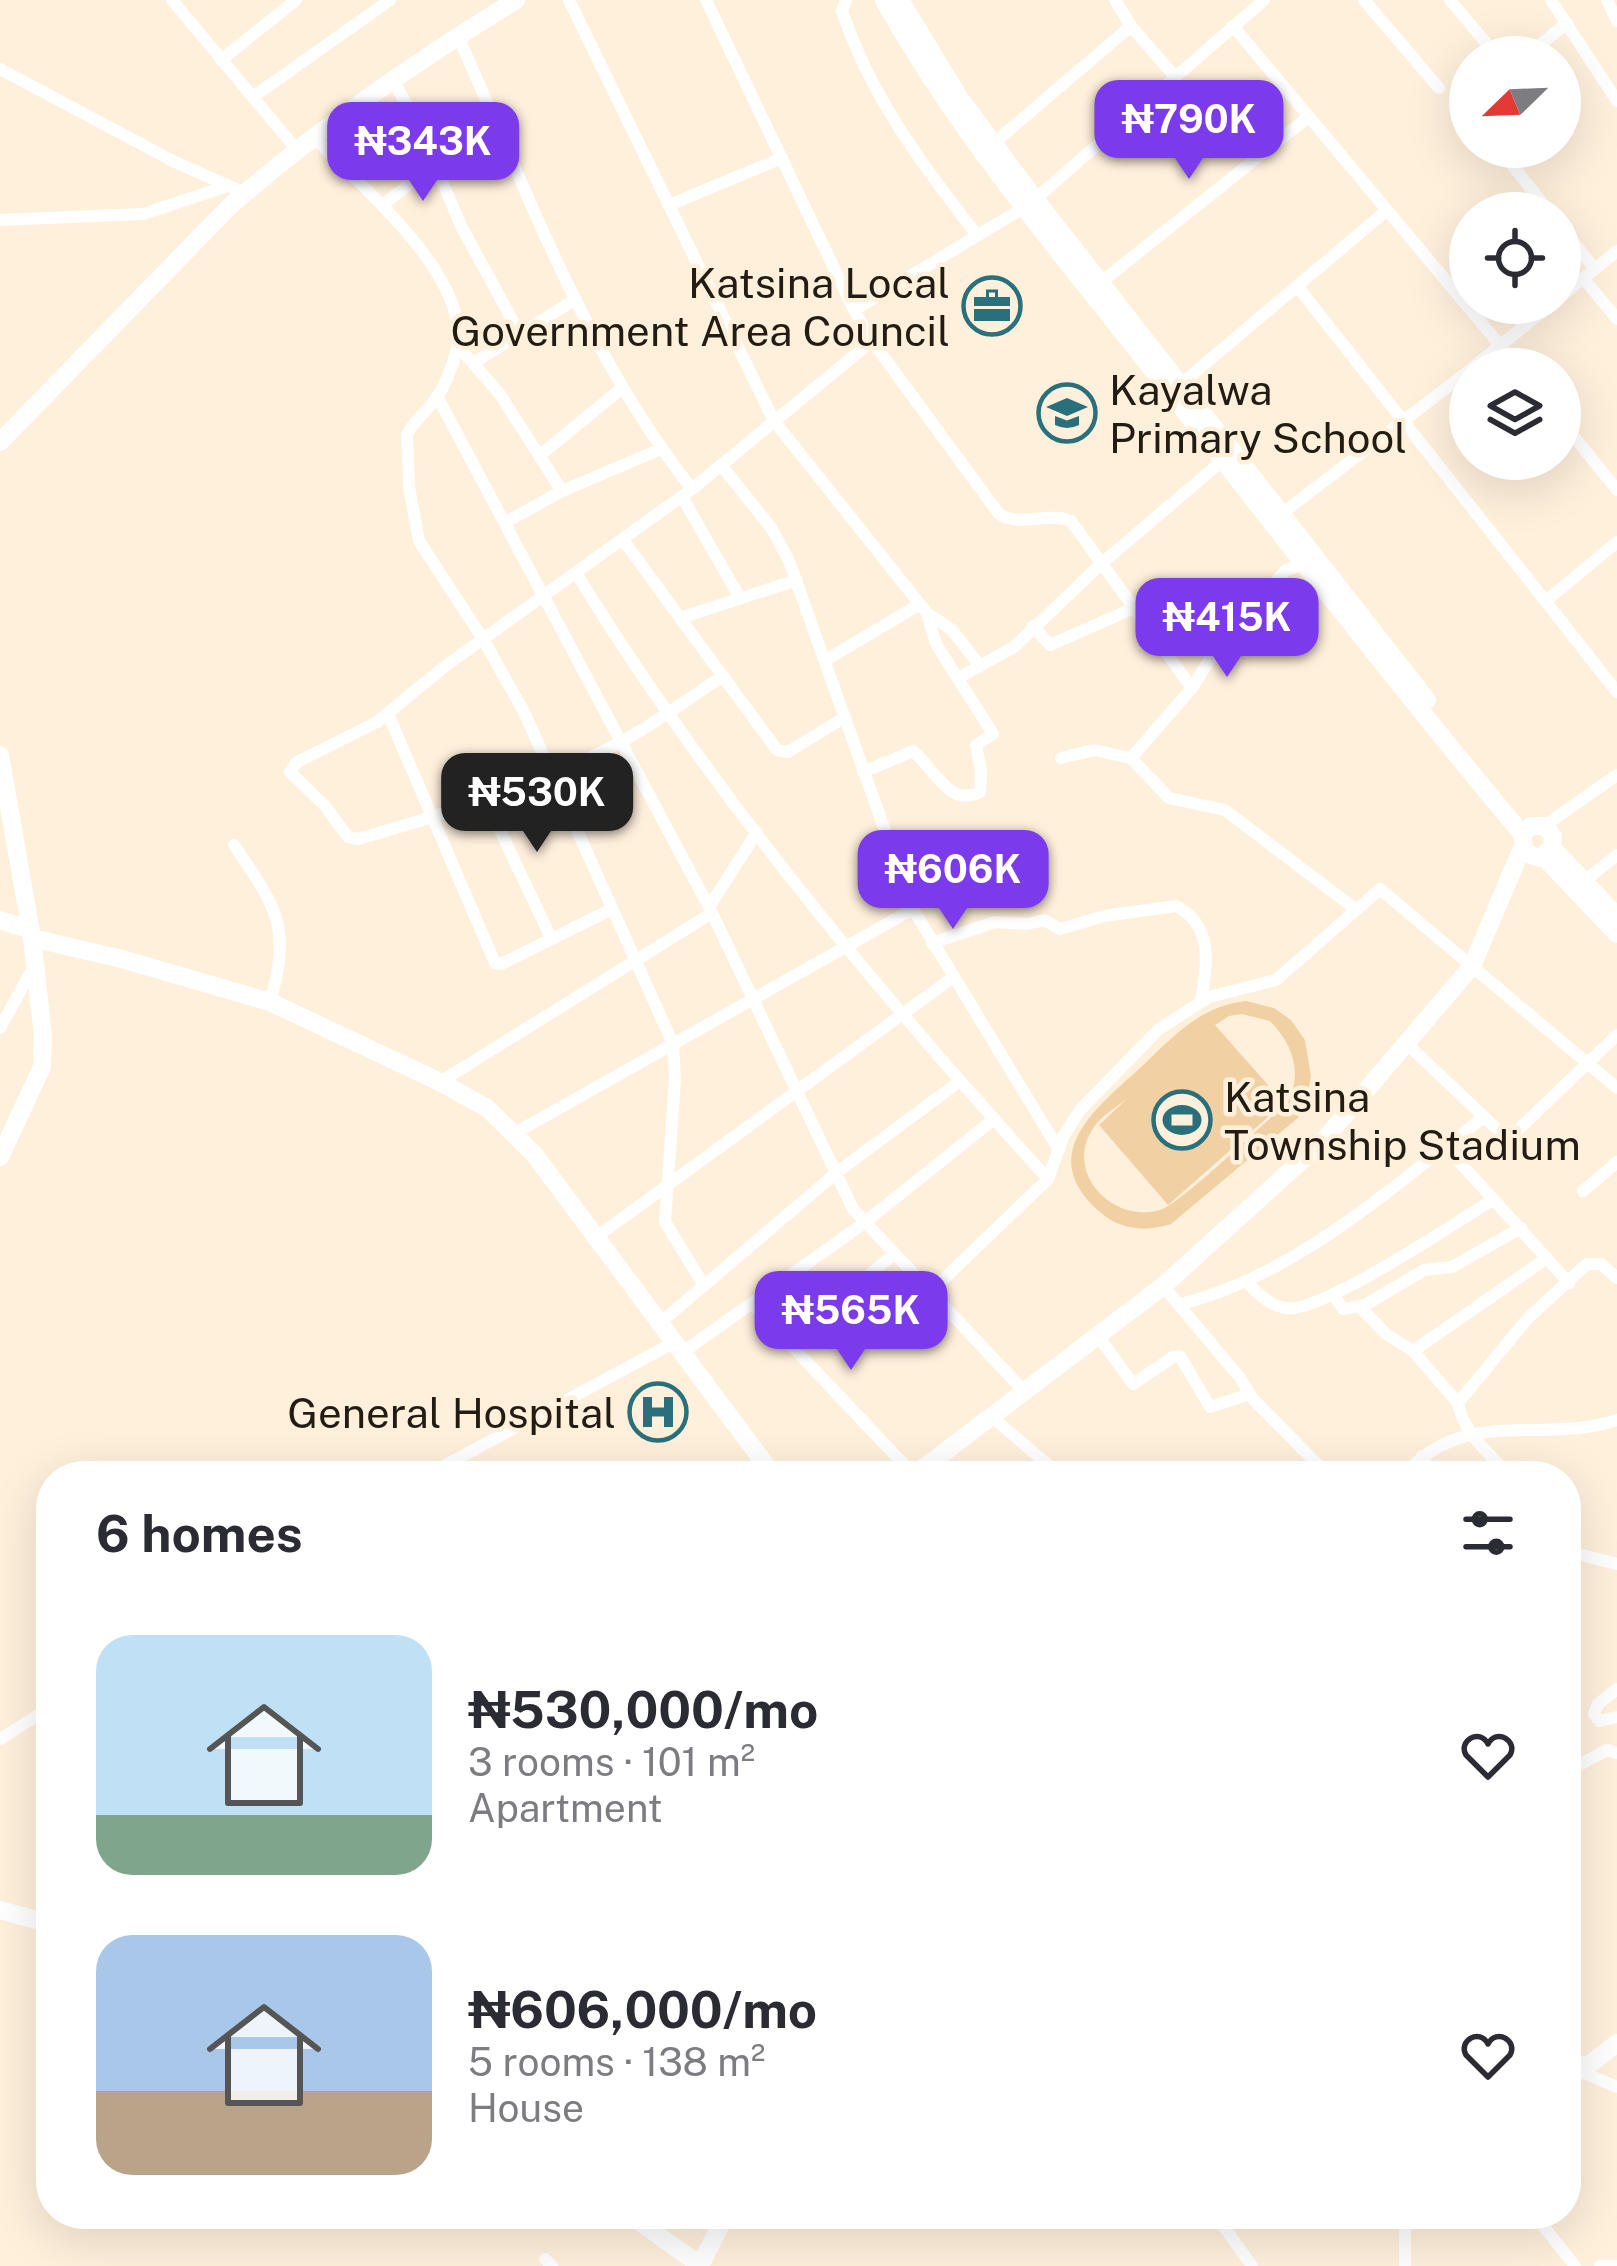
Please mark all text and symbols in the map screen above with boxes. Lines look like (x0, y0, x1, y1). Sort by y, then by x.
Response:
north arrow (1449, 36, 1581, 168)
map controls (1449, 36, 1581, 480)
pin: ₦790K (1105, 80, 1273, 182)
text: ₦790K (1121, 96, 1257, 142)
pin: ₦343K (339, 102, 507, 204)
text: ₦343K (354, 118, 492, 164)
button: locate (1449, 192, 1581, 324)
place label: Katsina Local Government Area Council (450, 258, 950, 355)
office icon: Katsina Local Government Area Council (961, 275, 1023, 337)
button: layers (1449, 348, 1581, 480)
place label: Kayalwa Primary School (1109, 365, 1407, 462)
school or university icon: Kayalwa Primary School (1036, 382, 1098, 444)
pin: ₦415K (1143, 578, 1311, 680)
text: ₦415K (1163, 594, 1291, 640)
pin: ₦530K (453, 753, 621, 855)
text: ₦530K (468, 769, 606, 815)
pin: ₦606K (869, 830, 1037, 932)
text: ₦606K (885, 846, 1021, 892)
place label: Katsina Township Stadium (1224, 1072, 1581, 1169)
sports icon: Katsina Township Stadium (1151, 1089, 1213, 1151)
pin: ₦565K (767, 1271, 935, 1373)
text: ₦565K (782, 1287, 920, 1333)
hospital icon: General Hospital (627, 1381, 689, 1443)
place label: General Hospital (287, 1388, 616, 1437)
icon: filters (1455, 1500, 1521, 1566)
text: 6 homes (96, 1504, 303, 1563)
text: ₦530,000/mo (468, 1680, 818, 1739)
icon: home (192, 1683, 336, 1827)
icon: heart (1455, 1722, 1521, 1788)
text: 3 rooms · 101 m² (468, 1739, 755, 1785)
text: Apartment (468, 1785, 663, 1831)
text: ₦606,000/mo (468, 1980, 817, 2039)
icon: home (192, 1983, 336, 2127)
icon: heart (1455, 2022, 1521, 2088)
text: 5 rooms · 138 m² (468, 2039, 765, 2085)
text: House (468, 2085, 584, 2131)

